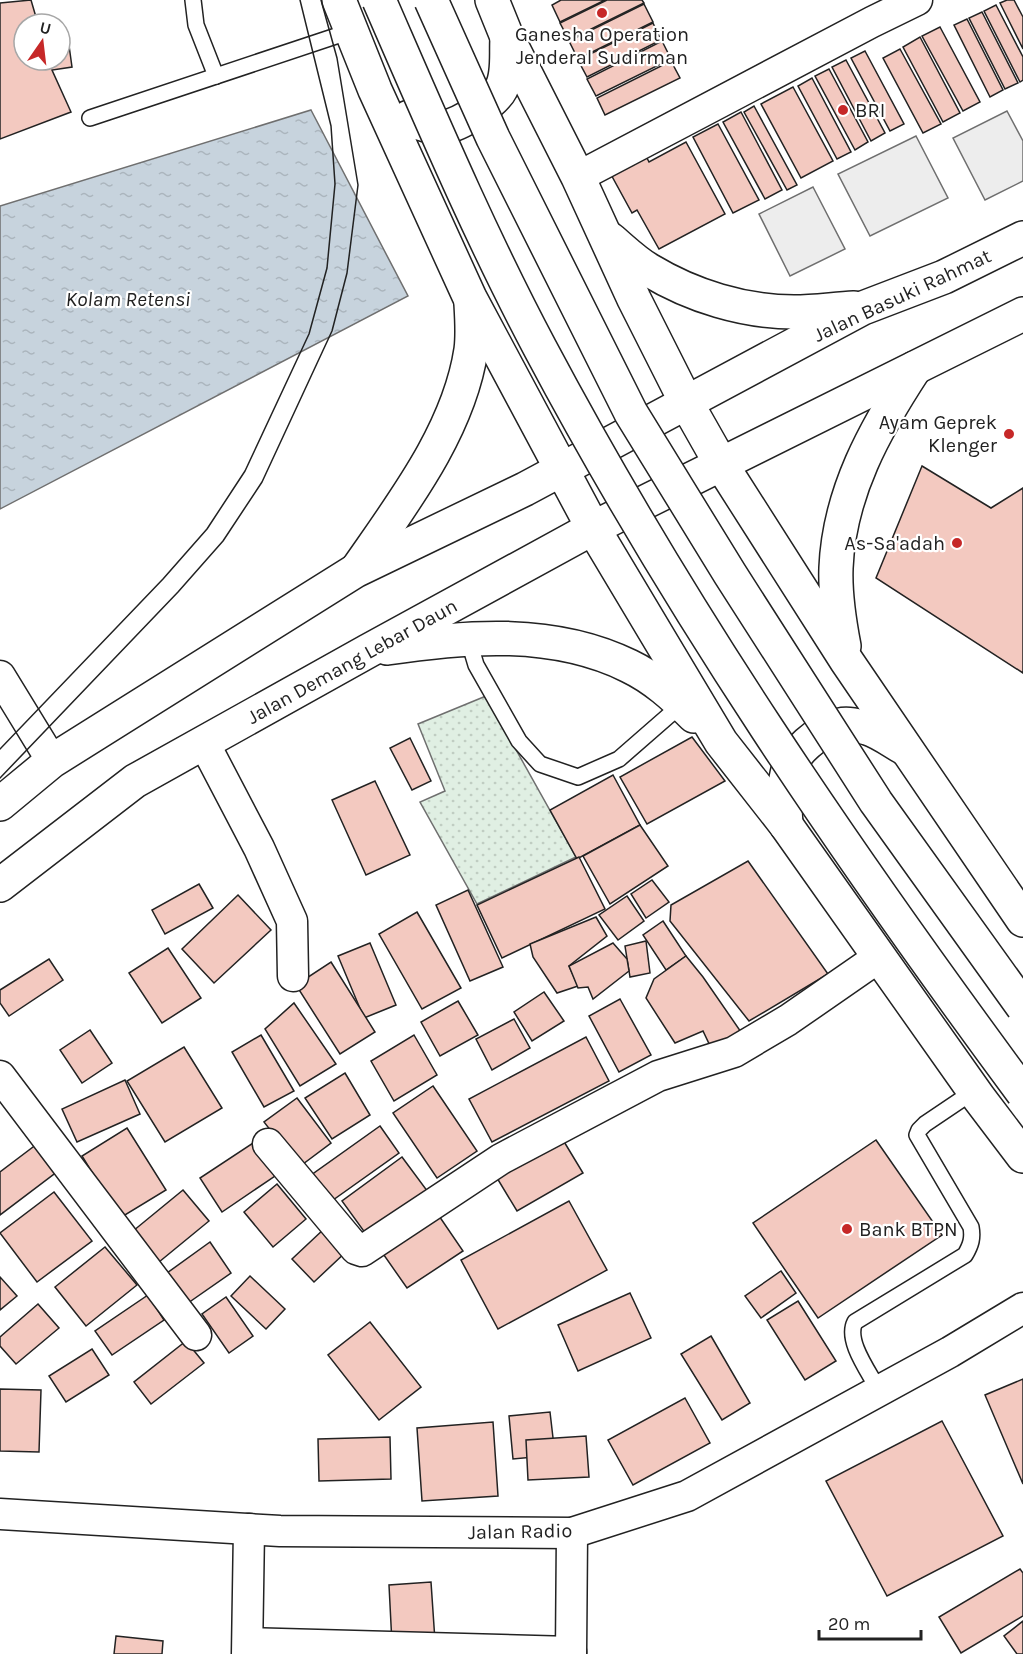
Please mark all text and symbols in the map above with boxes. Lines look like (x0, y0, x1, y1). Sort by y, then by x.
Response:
marker: Ganesha Operation Jenderal Sudirman (595, 6, 609, 20)
north arrow (12, 12, 72, 72)
text: U (38, 17, 53, 38)
place label: Ganesha Operation Jenderal Sudirman (515, 23, 689, 69)
place label: BRI (855, 99, 885, 122)
marker: BRI (836, 103, 850, 117)
street label: Jalan Basuki Rahmat (810, 244, 995, 347)
water label: Kolam Retensi (66, 287, 191, 311)
place label: Ayam Geprek Klenger (879, 411, 998, 457)
marker: Ayam Geprek Klenger (1002, 427, 1016, 441)
place label: As-Sa'adah (844, 532, 945, 555)
marker: As-Sa'adah (950, 536, 964, 550)
street label: Jalan Demang Lebar Daun (243, 594, 461, 729)
place label: Bank BTPN (859, 1218, 958, 1241)
marker: Bank BTPN (840, 1222, 854, 1236)
street label: Jalan Radio (468, 1519, 572, 1544)
scale bar (819, 1603, 921, 1641)
text: 20 m (828, 1613, 870, 1635)

